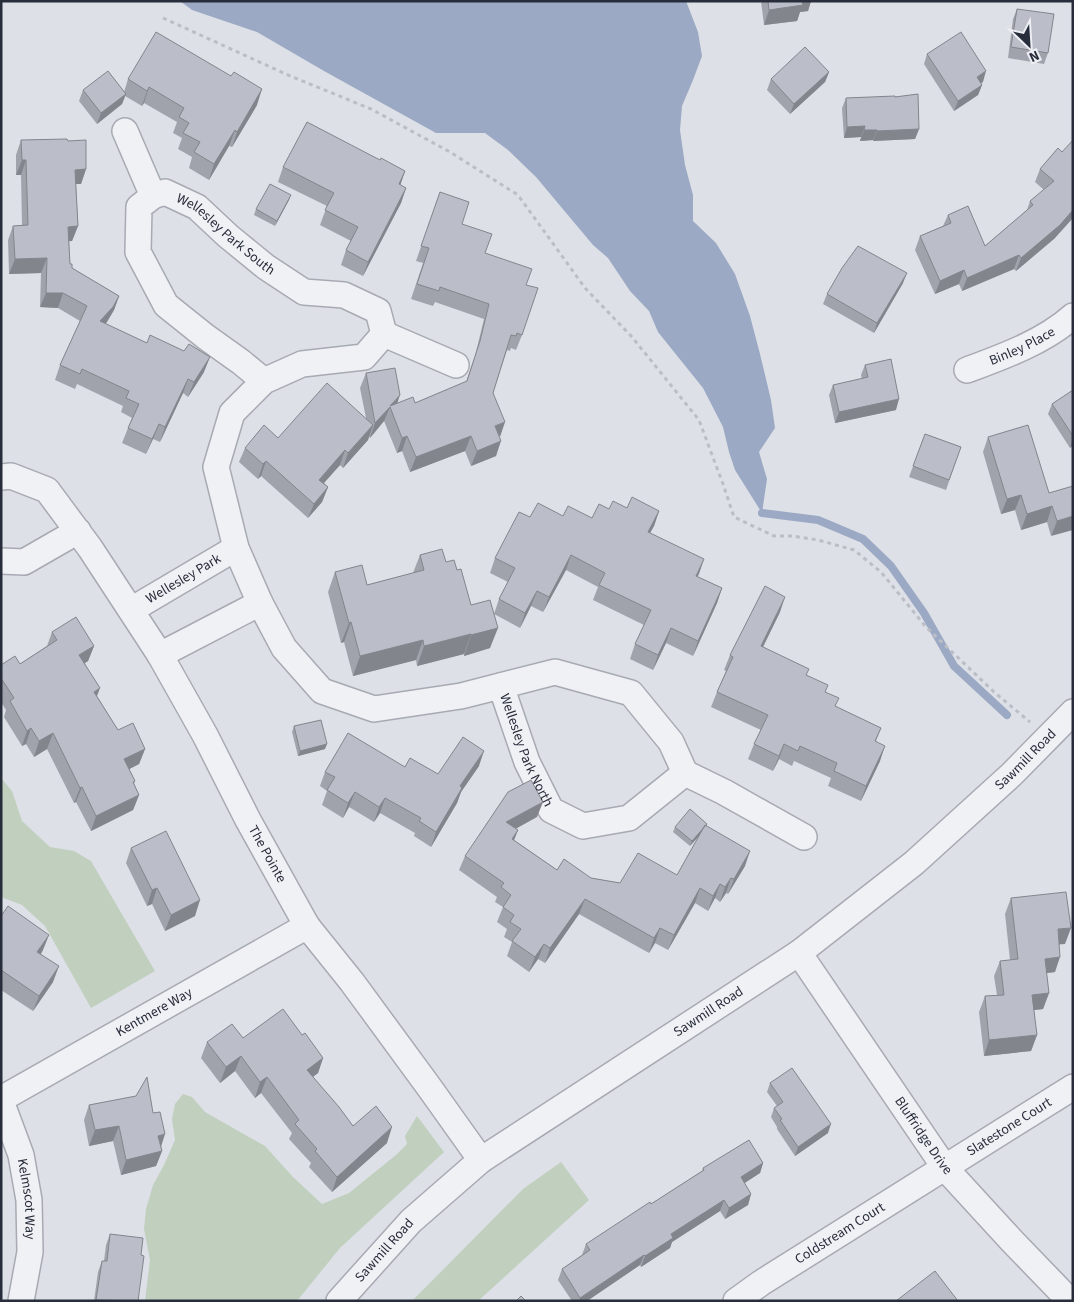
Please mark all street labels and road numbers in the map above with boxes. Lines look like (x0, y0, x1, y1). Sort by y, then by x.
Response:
street label: Wellesley Park South (173, 189, 279, 280)
street label: Binley Place (986, 322, 1059, 371)
street label: Wellesley Park (142, 549, 225, 609)
street label: Wellesley Park North (494, 691, 558, 810)
street label: Sawmill Road (990, 725, 1061, 795)
street label: The Pointe (243, 822, 291, 887)
street label: Sawmill Road (670, 982, 747, 1042)
street label: Kentmere Way (112, 983, 196, 1042)
street label: Bluffridge Drive (889, 1093, 957, 1180)
street label: Slatestone Court (963, 1093, 1056, 1161)
street label: Kelmscot Way (12, 1157, 40, 1240)
street label: Coldstream Court (791, 1197, 889, 1269)
street label: Sawmill Road (350, 1214, 419, 1287)

